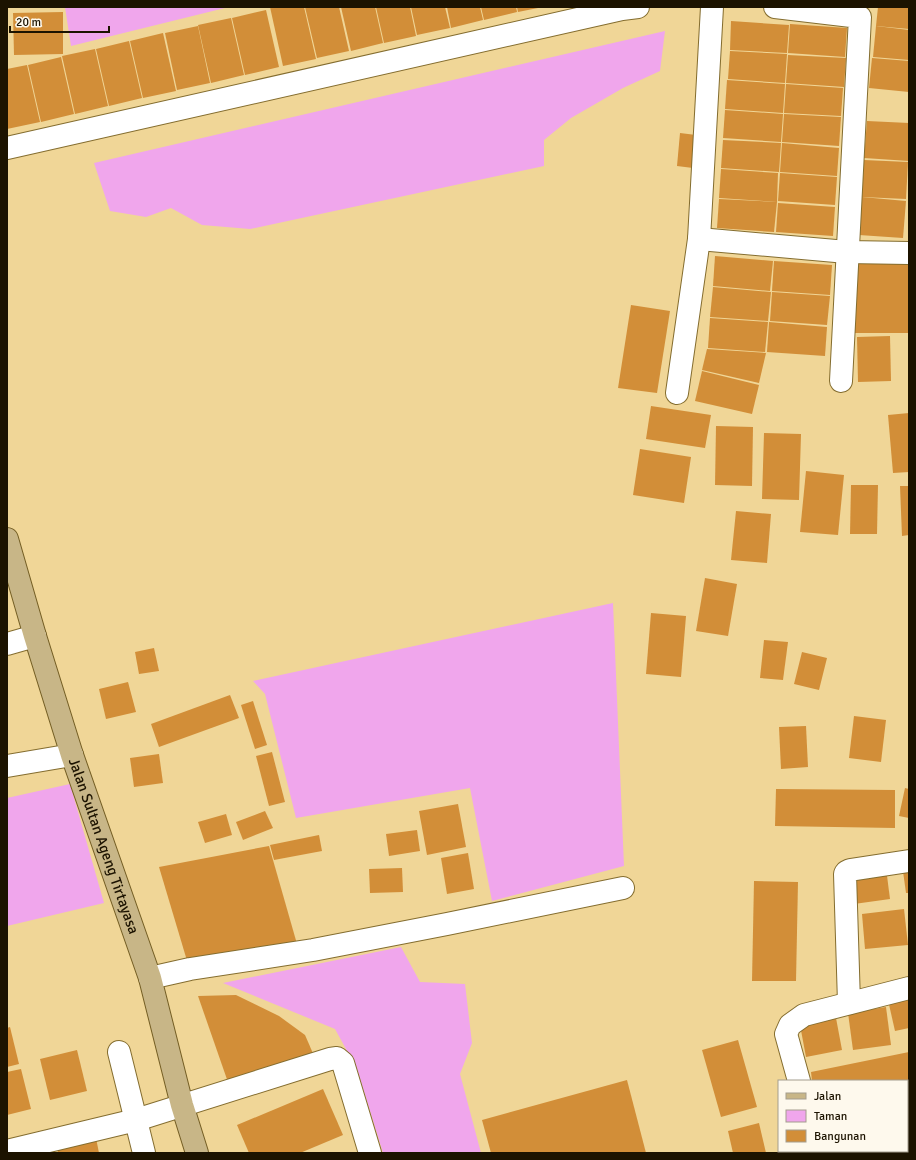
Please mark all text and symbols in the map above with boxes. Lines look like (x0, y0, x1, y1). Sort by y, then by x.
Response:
scale bar (10, 8, 109, 34)
text: 20 m (16, 15, 41, 30)
street label: Jalan Sultan Ageng Tirtayasa (65, 756, 143, 936)
legend (778, 1080, 908, 1152)
text: Jalan (814, 1089, 841, 1104)
text: Taman (814, 1109, 847, 1124)
text: Bangunan (814, 1129, 866, 1144)

